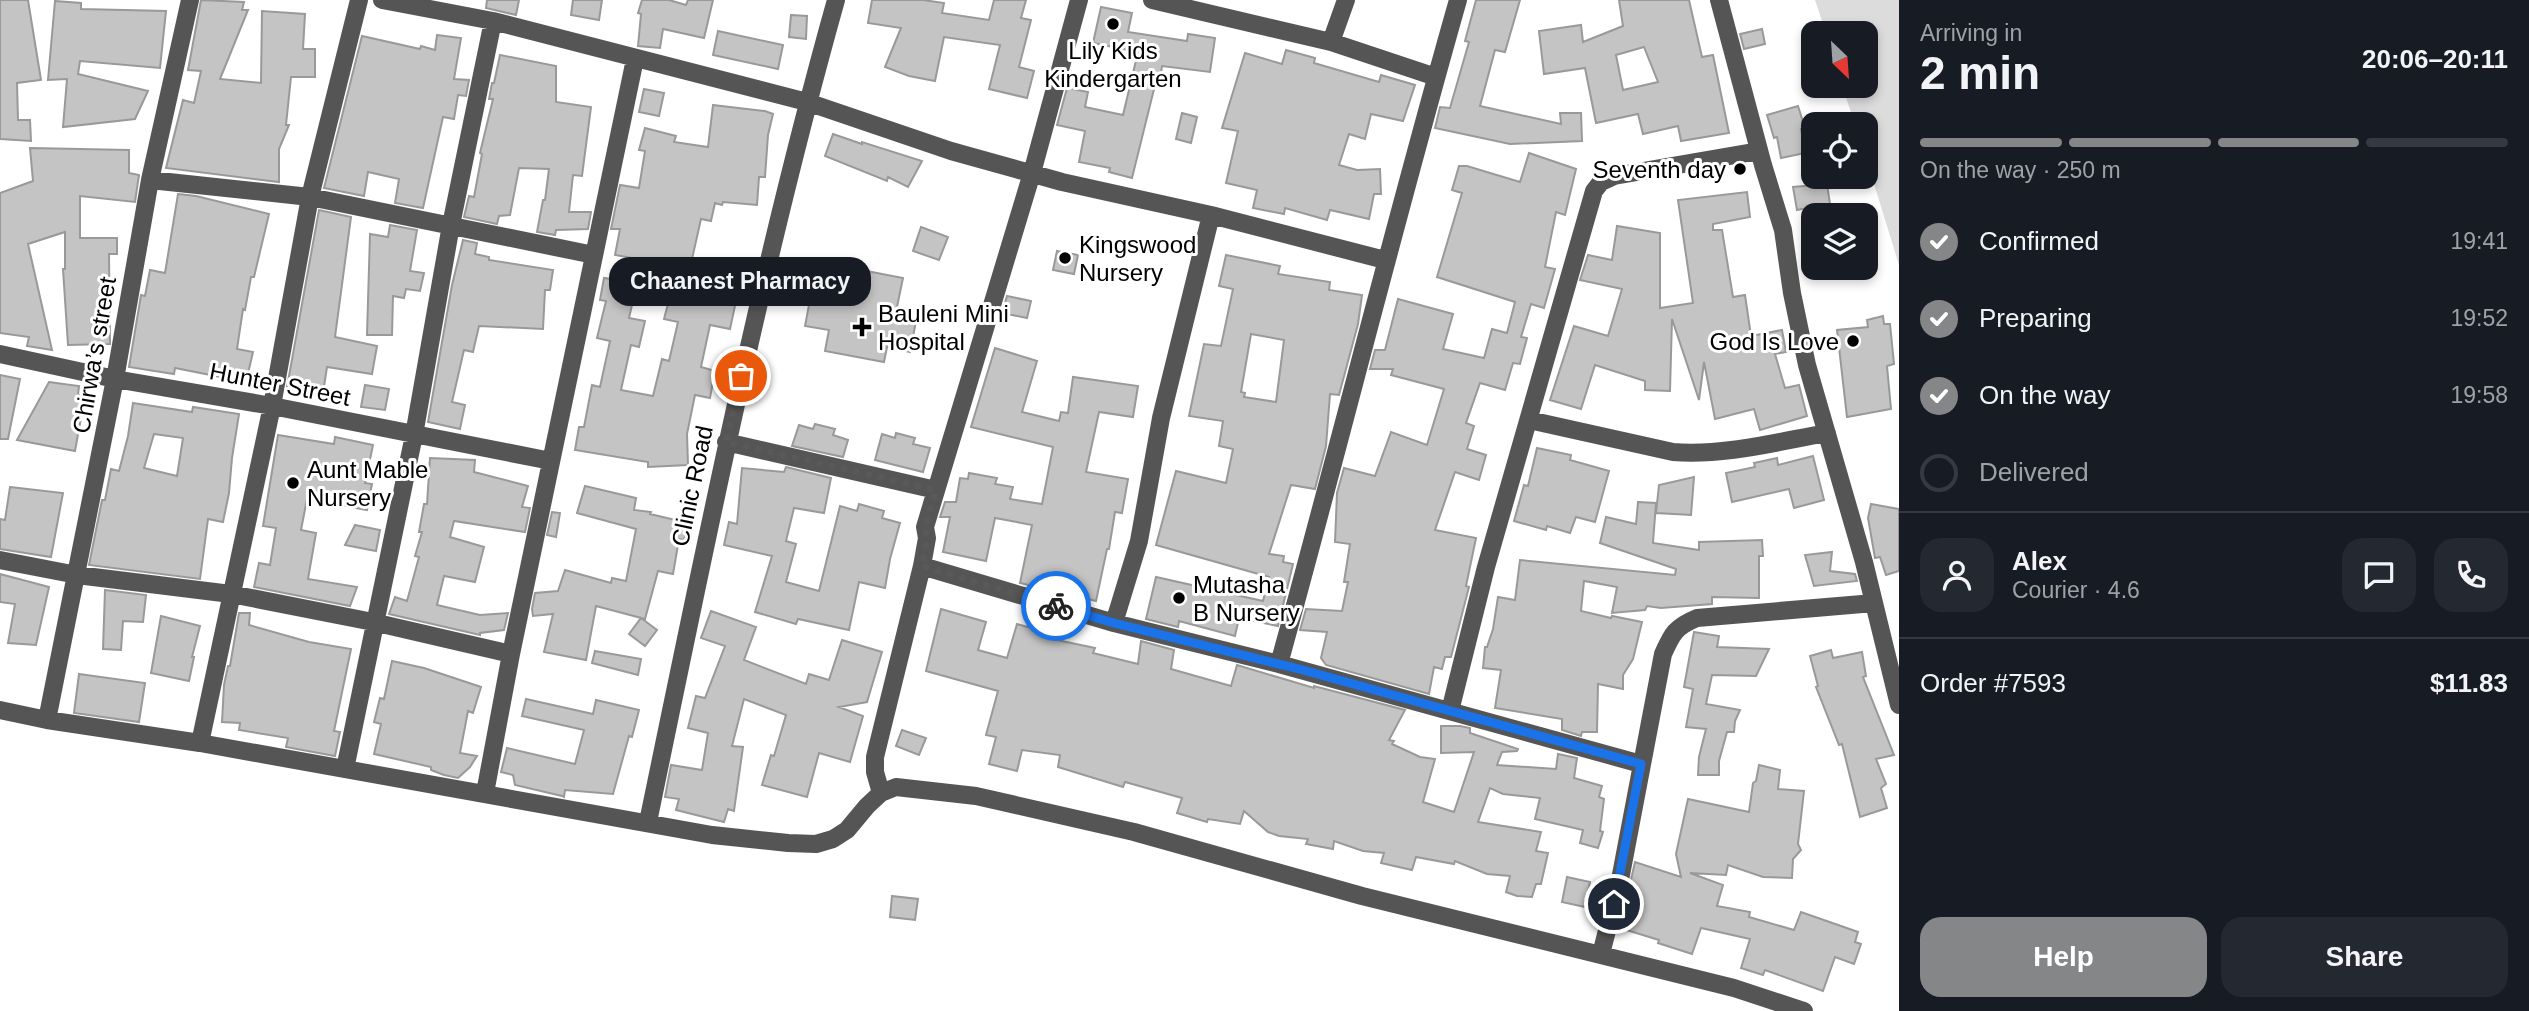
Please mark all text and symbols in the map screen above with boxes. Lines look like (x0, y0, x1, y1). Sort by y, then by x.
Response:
marker: Lily Kids Kindergarten (1105, 16, 1121, 32)
text: Arriving in (1920, 20, 2022, 46)
north arrow (1801, 21, 1878, 98)
map controls (1801, 21, 1878, 280)
place label: Lily Kids Kindergarten (1044, 37, 1182, 92)
text: 20:06–20:11 (2362, 44, 2508, 74)
text: 2 min (1920, 47, 2040, 99)
button: locate (1801, 112, 1878, 189)
place label: Seventh day (1593, 156, 1726, 183)
text: On the way · 250 m (1920, 157, 2121, 183)
marker: Seventh day (1732, 161, 1748, 177)
button: layers (1801, 203, 1878, 280)
icon: check (1920, 223, 1958, 261)
text: Confirmed (1979, 226, 2099, 256)
text: 19:41 (2450, 228, 2508, 254)
place label: Kingswood Nursery (1079, 231, 1196, 286)
marker: Kingswood Nursery (1057, 250, 1073, 266)
callout: Chaanest Pharmacy (610, 257, 872, 306)
text: Chaanest Pharmacy (630, 268, 850, 294)
street label: Chirwa’s street (67, 274, 121, 435)
place label: Bauleni Mini Hospital (878, 300, 1009, 355)
icon: check (1920, 300, 1958, 338)
text: Preparing (1979, 303, 2092, 333)
text: 19:52 (2450, 305, 2508, 331)
marker: Bauleni Mini Hospital (852, 317, 872, 337)
place label: God Is Love (1710, 328, 1839, 355)
marker: God Is Love (1845, 333, 1861, 349)
pin (711, 346, 771, 406)
street label: Hunter Street (207, 357, 353, 411)
icon: bag (722, 357, 760, 395)
icon: check (1920, 377, 1958, 415)
text: On the way (1979, 380, 2111, 410)
text: 19:58 (2450, 382, 2508, 408)
street label: Clinic Road (666, 423, 718, 549)
place label: Aunt Mable Nursery (307, 456, 428, 511)
text: Delivered (1979, 457, 2089, 487)
marker: Aunt Mable Nursery (285, 475, 301, 491)
button: person (1920, 538, 1994, 612)
button: chat (2342, 538, 2416, 612)
button: phone (2434, 538, 2508, 612)
text: Alex (2012, 546, 2067, 576)
courier (1021, 571, 1091, 641)
place label: Mutasha B Nursery (1193, 571, 1300, 626)
text: Courier · 4.6 (2012, 577, 2140, 603)
icon: bike (1037, 587, 1075, 625)
marker: Mutasha B Nursery (1171, 590, 1187, 606)
text: Order #7593 (1920, 668, 2066, 698)
text: $11.83 (2430, 668, 2508, 698)
pin (1584, 874, 1644, 934)
icon: home (1595, 885, 1633, 923)
button: Help (1920, 917, 2207, 997)
button: Share (2221, 917, 2508, 997)

